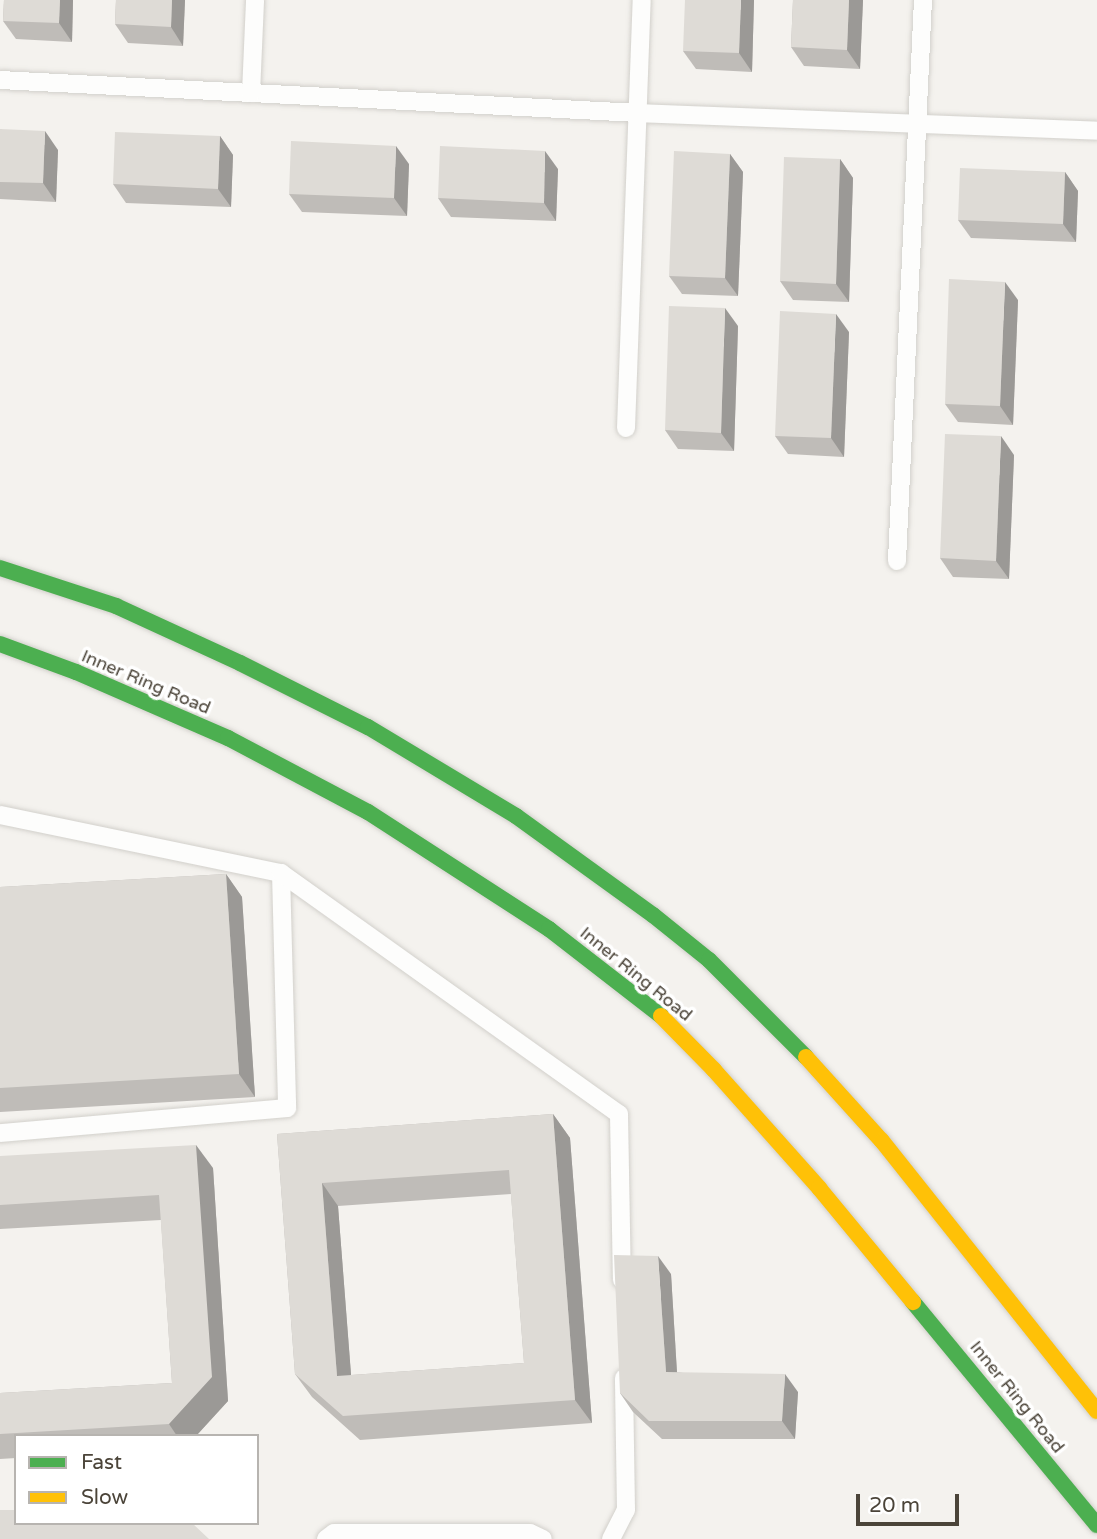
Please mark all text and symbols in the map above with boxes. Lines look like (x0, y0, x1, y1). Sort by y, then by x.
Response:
street label: Inner Ring Road (78, 645, 214, 719)
street label: Inner Ring Road (576, 922, 696, 1026)
street label: Inner Ring Road (965, 1337, 1069, 1457)
legend (14, 1434, 259, 1525)
text: Fast (81, 1450, 122, 1475)
scale bar (859, 1480, 962, 1524)
text: Slow (81, 1485, 128, 1510)
text: 20 m (869, 1493, 920, 1518)

